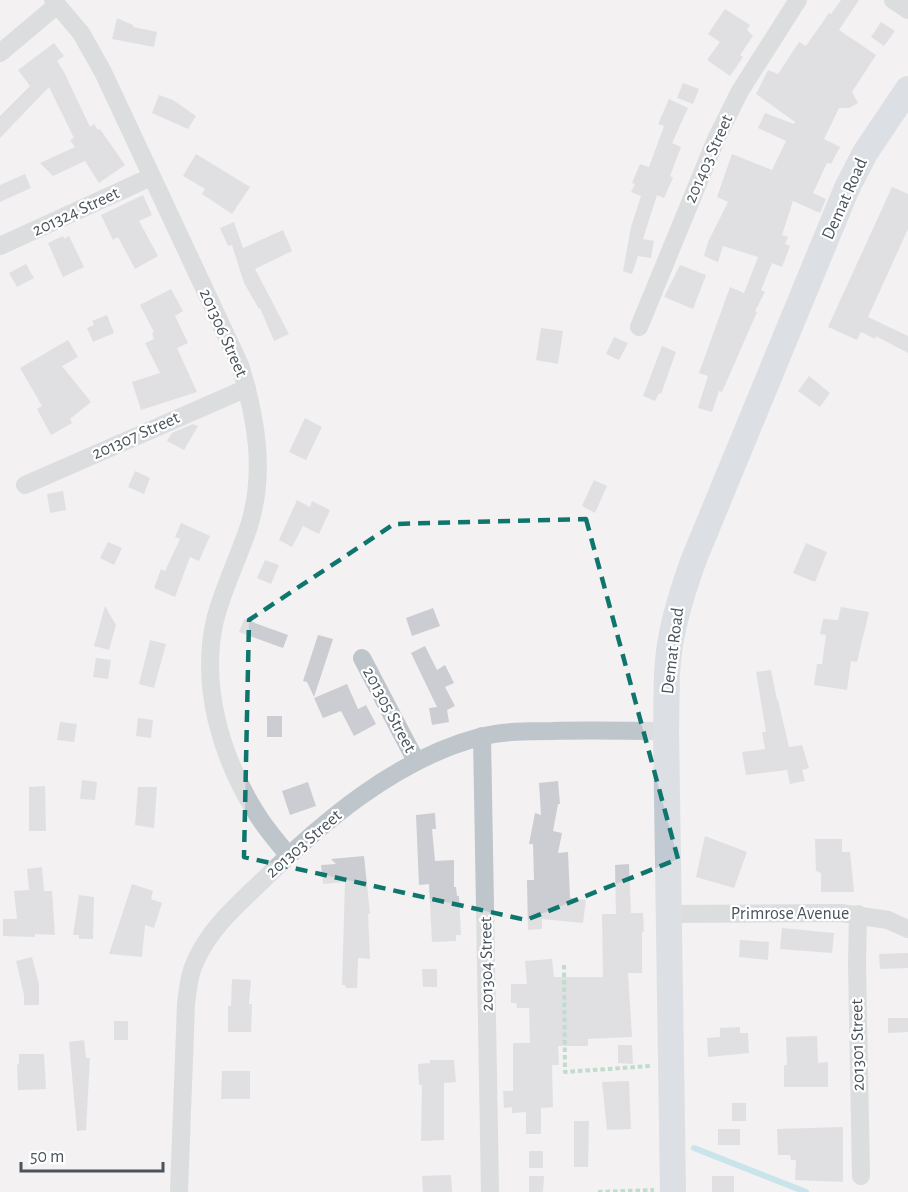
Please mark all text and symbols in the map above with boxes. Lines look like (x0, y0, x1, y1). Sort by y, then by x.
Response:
street label: 201403 Street (681, 112, 737, 206)
street label: Demat Road (819, 156, 871, 242)
street label: 201324 Street (30, 184, 122, 240)
street label: 201306 Street (196, 286, 251, 380)
street label: 201307 Street (90, 409, 183, 463)
street label: Demat Road (659, 607, 687, 695)
street label: 201305 Street (359, 664, 419, 756)
street label: 201303 Street (263, 806, 345, 881)
street label: Primrose Avenue (731, 905, 849, 923)
street label: 201304 Street (477, 916, 497, 1012)
street label: 201301 Street (848, 998, 868, 1091)
scale bar (21, 1135, 164, 1173)
text: 50 m (30, 1148, 64, 1166)

